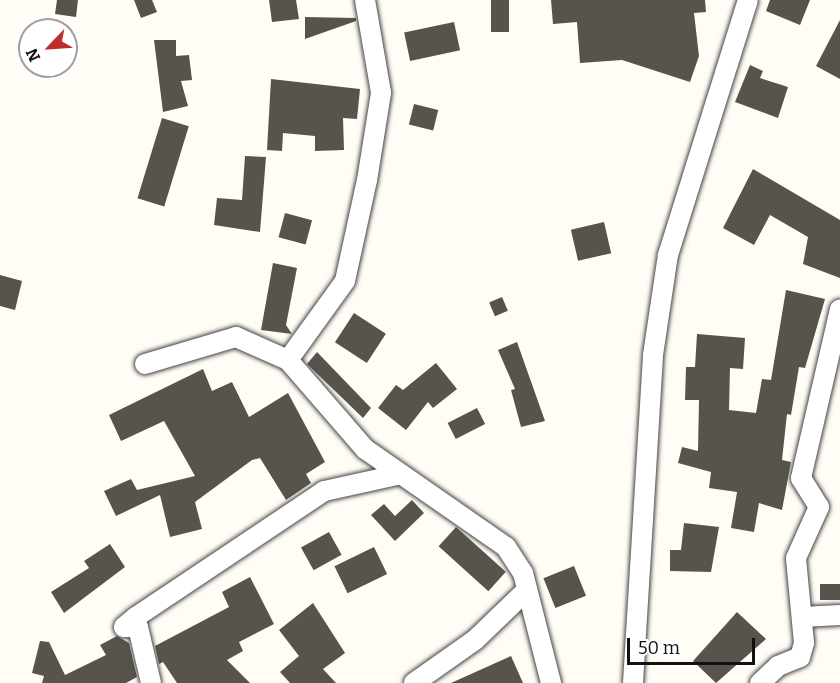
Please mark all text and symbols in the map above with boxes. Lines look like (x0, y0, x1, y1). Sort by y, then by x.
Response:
north arrow (18, 18, 78, 78)
text: N (22, 45, 44, 65)
scale bar (630, 626, 758, 664)
text: 50 m (638, 637, 680, 659)

